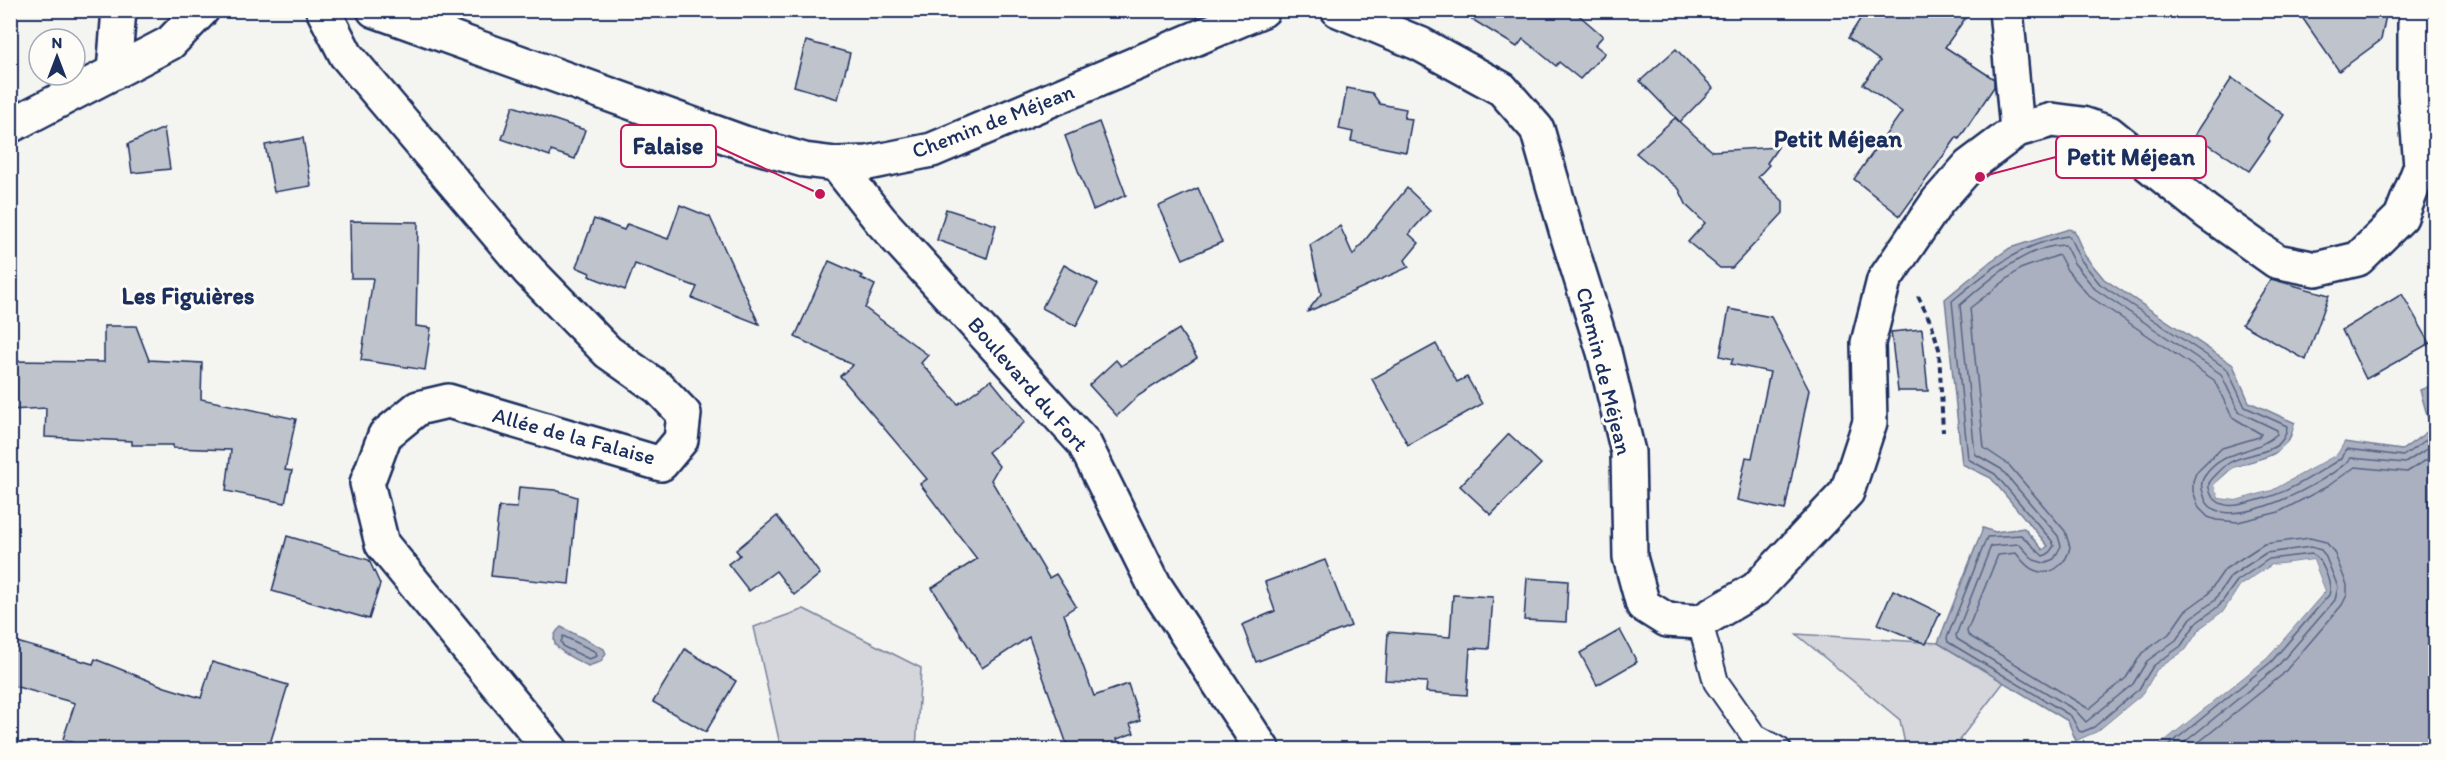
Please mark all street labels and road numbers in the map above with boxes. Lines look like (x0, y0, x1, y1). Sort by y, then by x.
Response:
street label: Chemin de Méjean (908, 77, 1079, 164)
street label: Chemin de Méjean (1570, 284, 1638, 458)
street label: Boulevard du Fort (962, 311, 1094, 457)
street label: Allée de la Falaise (490, 401, 658, 471)

